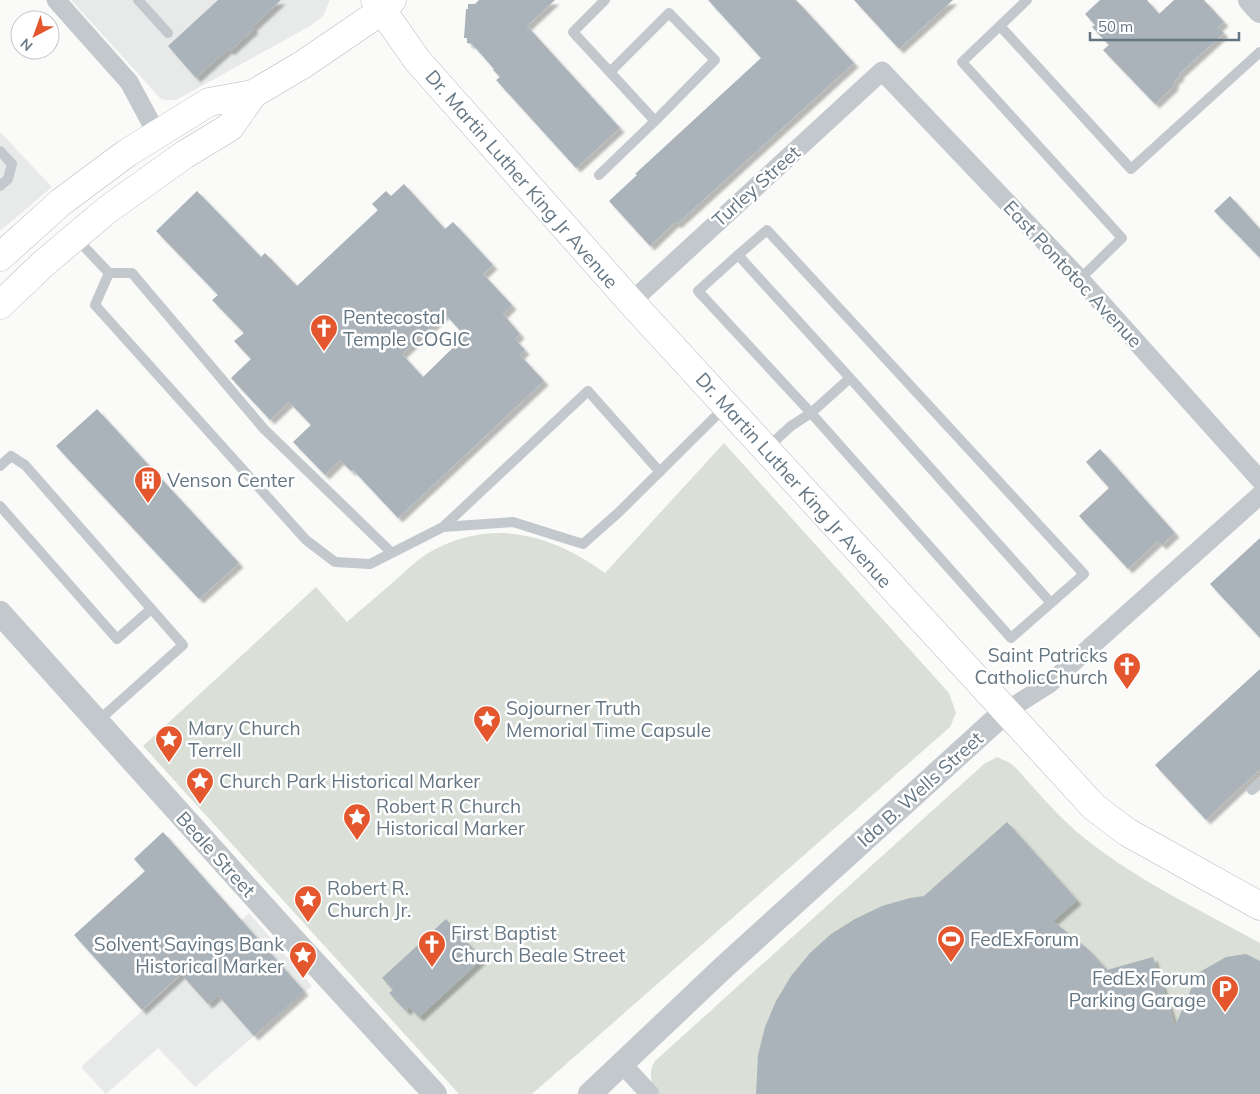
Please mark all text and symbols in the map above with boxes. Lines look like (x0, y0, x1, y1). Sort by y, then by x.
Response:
north arrow (10, 10, 60, 60)
scale bar (1090, 10, 1239, 42)
text: 50 m (1098, 17, 1133, 36)
text: N (17, 35, 36, 55)
street label: Dr. Martin Luther King Jr Avenue (420, 65, 624, 293)
street label: Turley Street (707, 140, 805, 232)
street label: East Pontotoc Avenue (999, 195, 1147, 353)
place label: Pentecostal Temple COGIC (343, 305, 470, 351)
church icon: Pentecostal Temple COGIC (309, 313, 339, 352)
street label: Dr. Martin Luther King Jr Avenue (691, 367, 897, 593)
building icon: Venson Center (133, 465, 163, 504)
place label: Venson Center (167, 468, 295, 492)
place label: Saint Patricks CatholicChurch (974, 643, 1108, 689)
church icon: Saint Patricks CatholicChurch (1112, 651, 1142, 690)
place label: Sojourner Truth Memorial Time Capsule (506, 696, 711, 742)
place icon: Sojourner Truth Memorial Time Capsule (472, 704, 502, 743)
place label: Mary Church Terrell (188, 716, 301, 762)
place icon: Mary Church Terrell (154, 724, 184, 763)
street label: Ida B. Wells Street (852, 726, 988, 852)
place icon: Church Park Historical Marker (185, 766, 215, 805)
place label: Church Park Historical Marker (219, 769, 480, 793)
place label: Robert R Church Historical Marker (376, 794, 525, 840)
place icon: Robert R Church Historical Marker (342, 802, 372, 841)
street label: Beale Street (171, 806, 261, 902)
place label: Robert R. Church Jr. (327, 876, 411, 922)
place icon: Robert R. Church Jr. (293, 884, 323, 923)
place label: First Baptist Church Beale Street (451, 921, 626, 967)
sports icon: FedExForum (936, 924, 966, 963)
place label: FedExForum (970, 927, 1079, 951)
church icon: First Baptist Church Beale Street (417, 929, 447, 968)
place label: Solvent Savings Bank Historical Marker (94, 932, 284, 978)
place icon: Solvent Savings Bank Historical Marker (288, 940, 318, 979)
place label: FedEx Forum Parking Garage (1069, 966, 1206, 1012)
parking icon: FedEx Forum Parking Garage (1210, 974, 1240, 1013)

